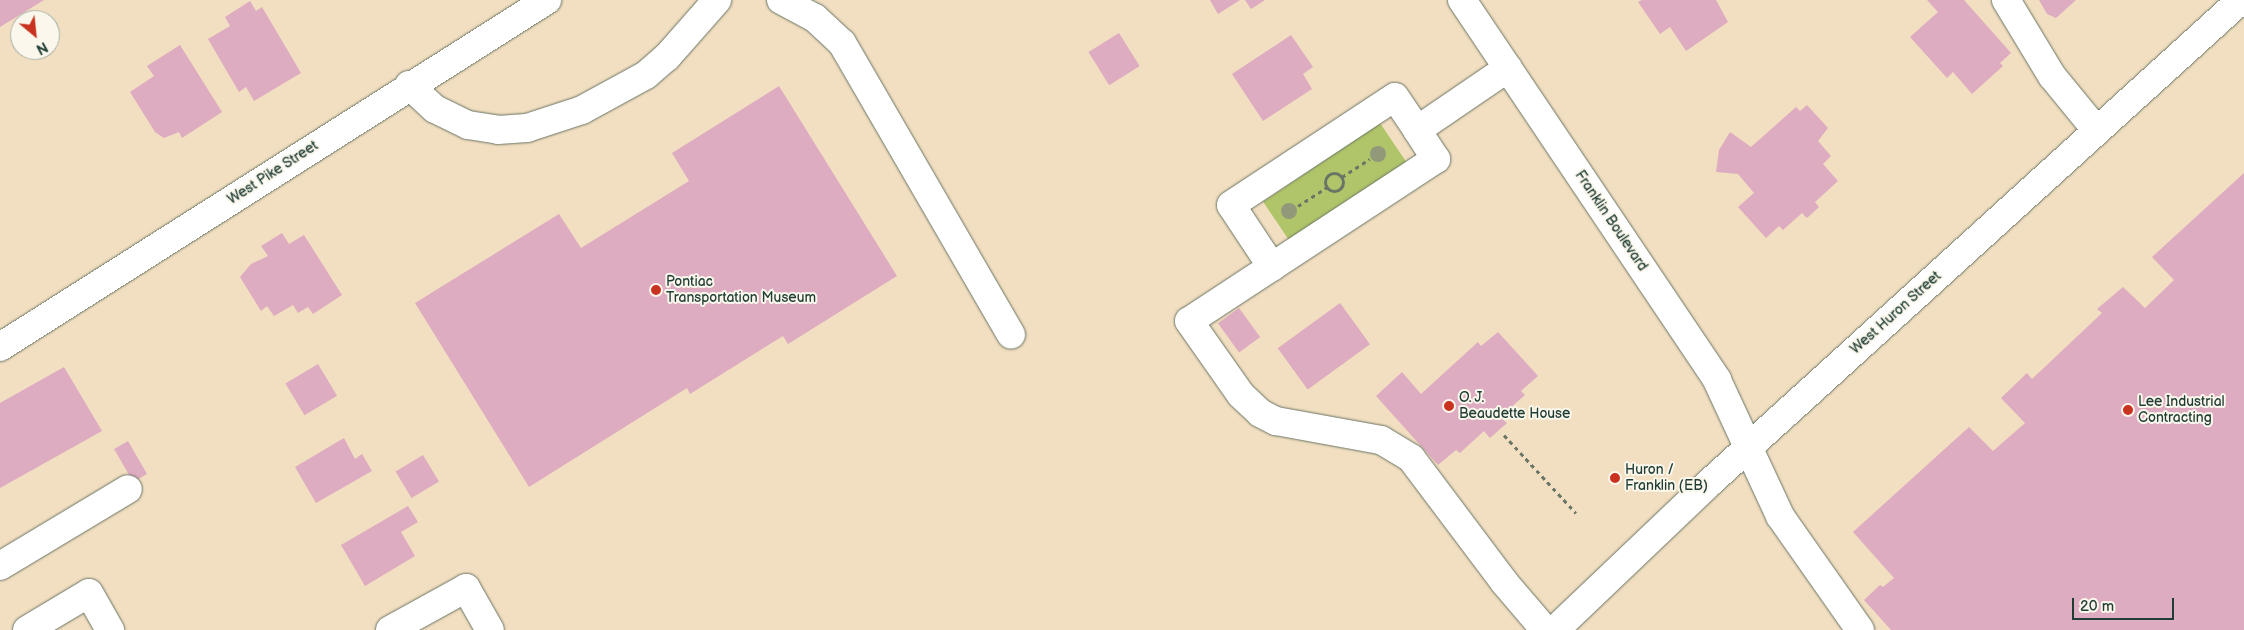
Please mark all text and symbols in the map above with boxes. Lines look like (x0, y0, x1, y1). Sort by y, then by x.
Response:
north arrow (10, 10, 60, 60)
text: N (33, 38, 50, 58)
street label: West Pike Street (225, 137, 321, 209)
street label: Franklin Boulevard (1571, 168, 1651, 274)
street label: West Huron Street (1847, 268, 1945, 358)
place label: Pontiac Transportation Museum (666, 274, 816, 306)
marker: Pontiac Transportation Museum (650, 284, 662, 296)
place label: O. J. Beaudette House (1459, 390, 1570, 422)
place label: Lee Industrial Contracting (2138, 394, 2225, 427)
marker: O. J. Beaudette House (1443, 400, 1455, 412)
marker: Lee Industrial Contracting (2122, 404, 2134, 416)
place label: Huron / Franklin (EB) (1625, 462, 1708, 494)
marker: Huron / Franklin (EB) (1609, 472, 1621, 484)
scale bar (2074, 588, 2176, 620)
text: 20 m (2080, 597, 2114, 616)

